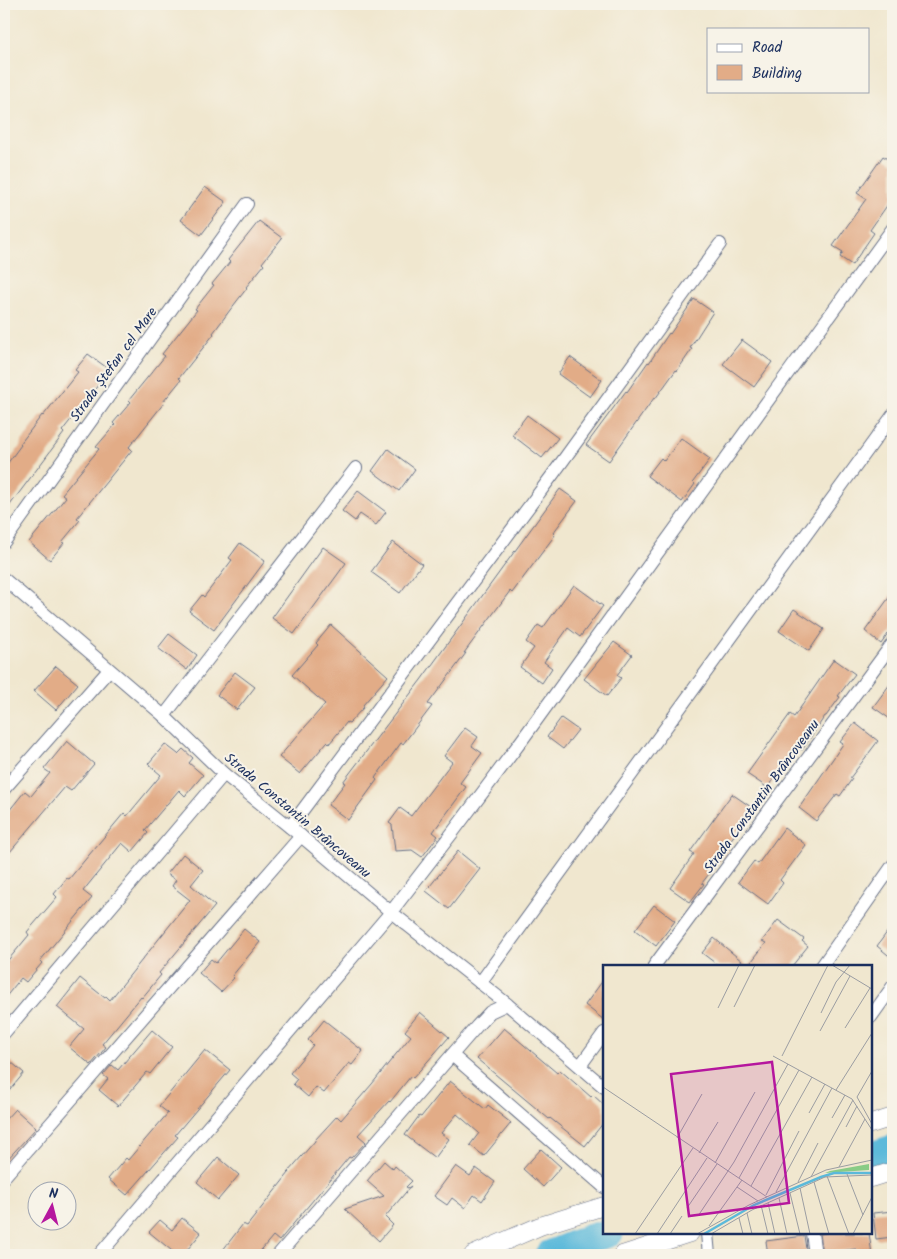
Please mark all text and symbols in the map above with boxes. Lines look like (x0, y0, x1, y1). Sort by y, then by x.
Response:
legend (707, 28, 870, 92)
text: Road (752, 36, 783, 60)
text: Building (752, 62, 802, 86)
street label: Strada Ștefan cel Mare (64, 302, 164, 427)
street label: Strada Constantin Brâncoveanu (698, 715, 825, 878)
street label: Strada Constantin Brâncoveanu (219, 748, 376, 884)
inset map (603, 965, 872, 1234)
north arrow (28, 1182, 78, 1232)
text: N (48, 1183, 59, 1206)

